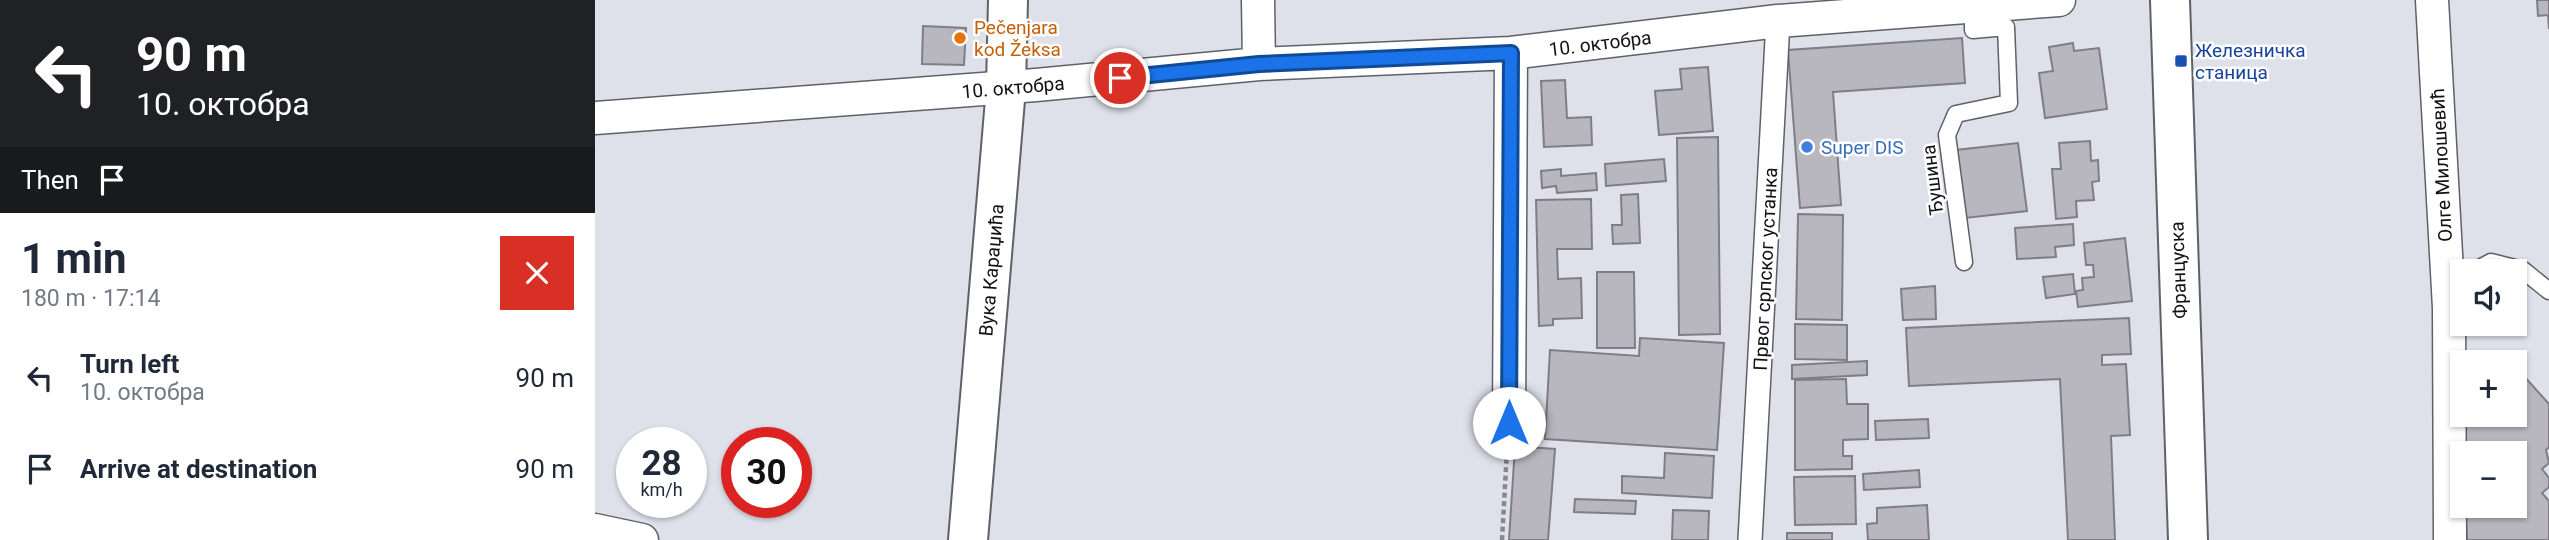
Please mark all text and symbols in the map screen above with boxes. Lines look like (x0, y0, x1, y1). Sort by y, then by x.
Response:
place label: Pečenjara kod Žeksa (974, 16, 1061, 61)
text: 90 m (136, 26, 247, 83)
street label: 10. октобра (1547, 26, 1653, 61)
icon: left (21, 28, 112, 119)
marker: Pečenjara kod Žeksa (952, 30, 968, 46)
place label: Железничка станица (2195, 39, 2306, 84)
pin (1090, 48, 1150, 108)
marker: Железничка станица (2173, 53, 2189, 69)
icon: arrive (1101, 59, 1139, 97)
street label: 10. октобра (961, 72, 1065, 103)
text: 10. октобра (136, 85, 310, 123)
street label: Олге Милошевић (2426, 87, 2457, 243)
place label: Super DIS (1821, 136, 1904, 159)
marker: Super DIS (1799, 139, 1815, 155)
street label: Ђушина (1917, 143, 1948, 216)
icon: arrive (93, 161, 131, 199)
text: Then (21, 165, 79, 195)
street label: Првог српског устанка (1749, 167, 1782, 371)
street label: Вука Караџића (974, 203, 1009, 337)
street label: Француска (2165, 221, 2192, 319)
text: 1 min (21, 234, 127, 283)
button: close (500, 236, 574, 310)
map controls (2450, 259, 2527, 518)
button: sound (2450, 259, 2527, 336)
text: 180 m · 17:14 (21, 285, 160, 312)
text: Turn left (80, 349, 179, 379)
button: + (2450, 350, 2527, 427)
icon: left (21, 359, 59, 397)
text: 90 m (516, 363, 574, 393)
text: 10. октобра (80, 379, 205, 406)
position arrow (1472, 386, 1546, 460)
speed limit sign: 30 (721, 427, 812, 518)
button: − (2450, 441, 2527, 518)
text: 28 (641, 443, 682, 484)
icon: arrive (21, 450, 59, 488)
text: Arrive at destination (80, 454, 317, 484)
text: 90 m (516, 454, 574, 484)
text: km/h (640, 479, 683, 500)

